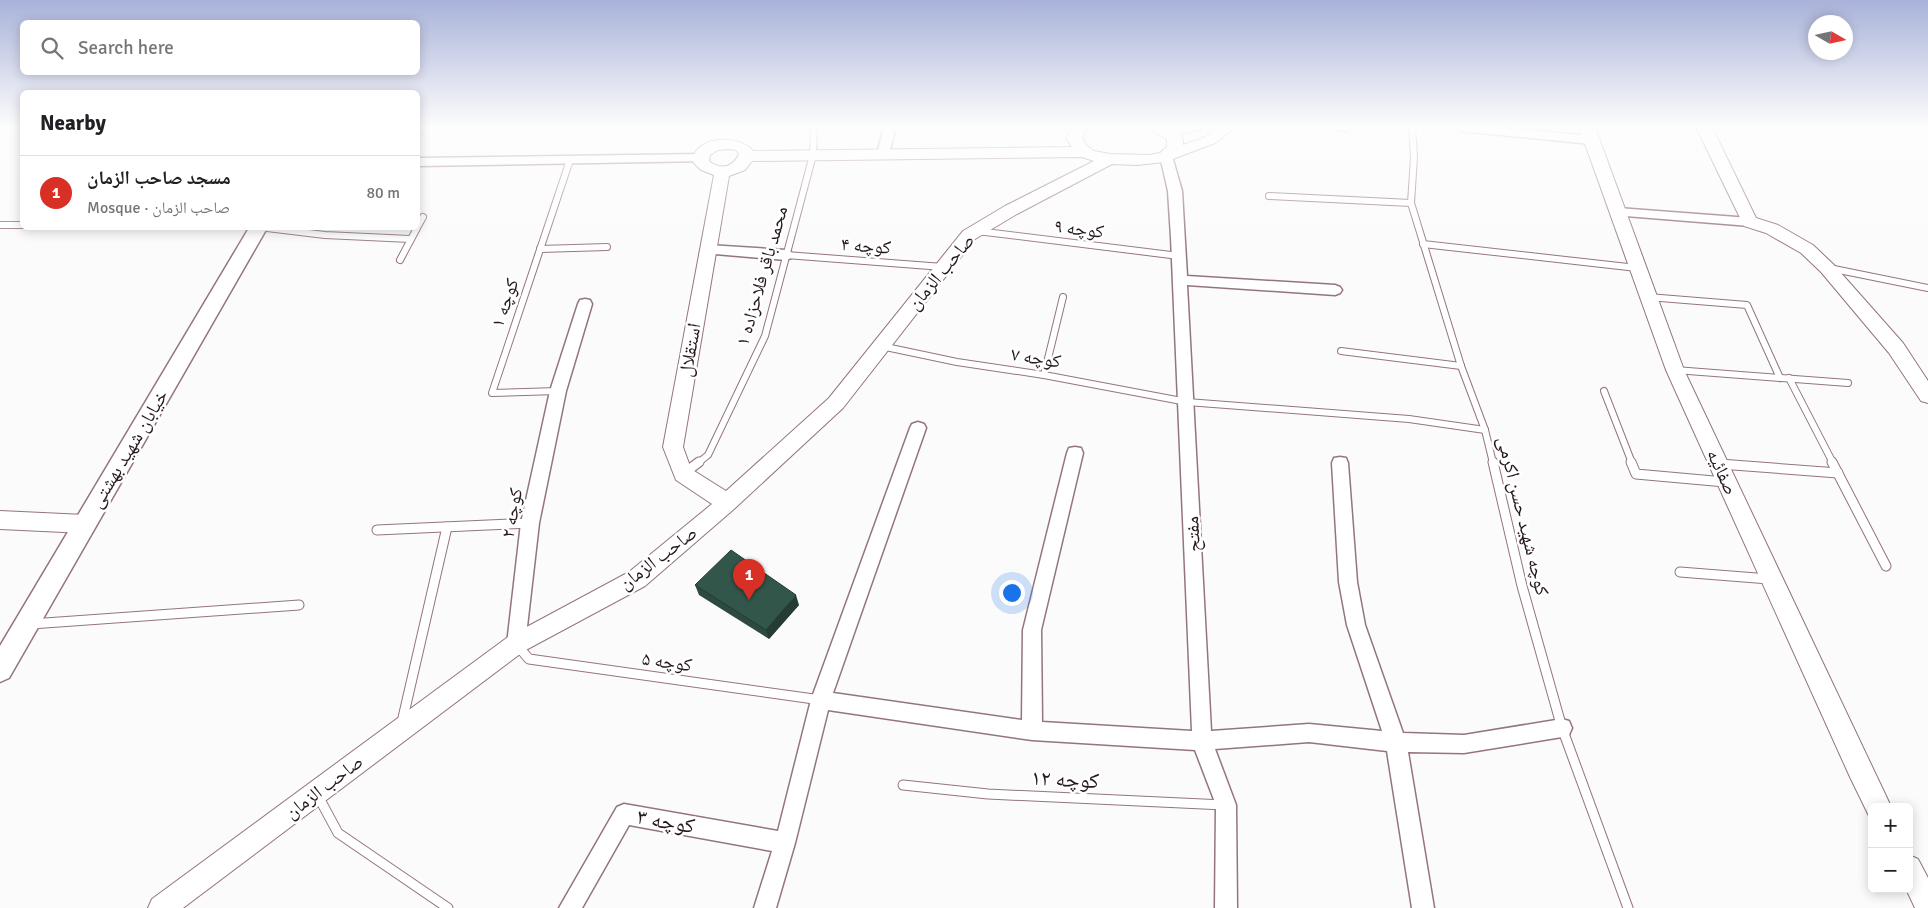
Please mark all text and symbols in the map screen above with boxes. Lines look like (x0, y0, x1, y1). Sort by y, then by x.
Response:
north arrow (1808, 15, 1853, 60)
search box (20, 20, 420, 75)
icon: search (38, 34, 66, 62)
text: Search here (78, 36, 174, 60)
text: Nearby (40, 110, 106, 136)
text: مسجد صاحب الزمان (87, 166, 231, 190)
text: 1 (52, 183, 60, 203)
text: 80 m (366, 183, 400, 203)
text: Mosque · صاحب الزمان (87, 198, 230, 218)
street label: محمد باقر فلاحزاده ۱ (731, 203, 793, 349)
street label: کوچه ۹ (1053, 214, 1105, 244)
street label: صاحب الزمان (902, 229, 980, 315)
street label: کوچه ۴ (840, 232, 892, 260)
street label: کوچه ۱ (485, 275, 525, 331)
street label: استقلال (673, 321, 707, 379)
street label: کوچه ۷ (1009, 342, 1063, 374)
street label: خیابان شهید بهشتی (84, 385, 174, 513)
street label: کوچه شهید حسن اکرمی (1492, 434, 1554, 598)
street label: صفائیه (1701, 445, 1743, 499)
street label: کوچه ۲ (496, 486, 528, 540)
street label: مفتح (1180, 516, 1206, 552)
street label: صاحب الزمان (614, 521, 702, 595)
pin: 1 (733, 559, 765, 600)
your location (999, 580, 1025, 606)
street label: کوچه ۵ (640, 647, 694, 677)
street label: صاحب الزمان (280, 750, 368, 824)
street label: کوچه ۱۲ (1030, 764, 1100, 794)
street label: کوچه ۳ (635, 803, 697, 839)
map controls (1868, 803, 1913, 893)
button: + (1868, 803, 1913, 848)
button: − (1868, 848, 1913, 893)

